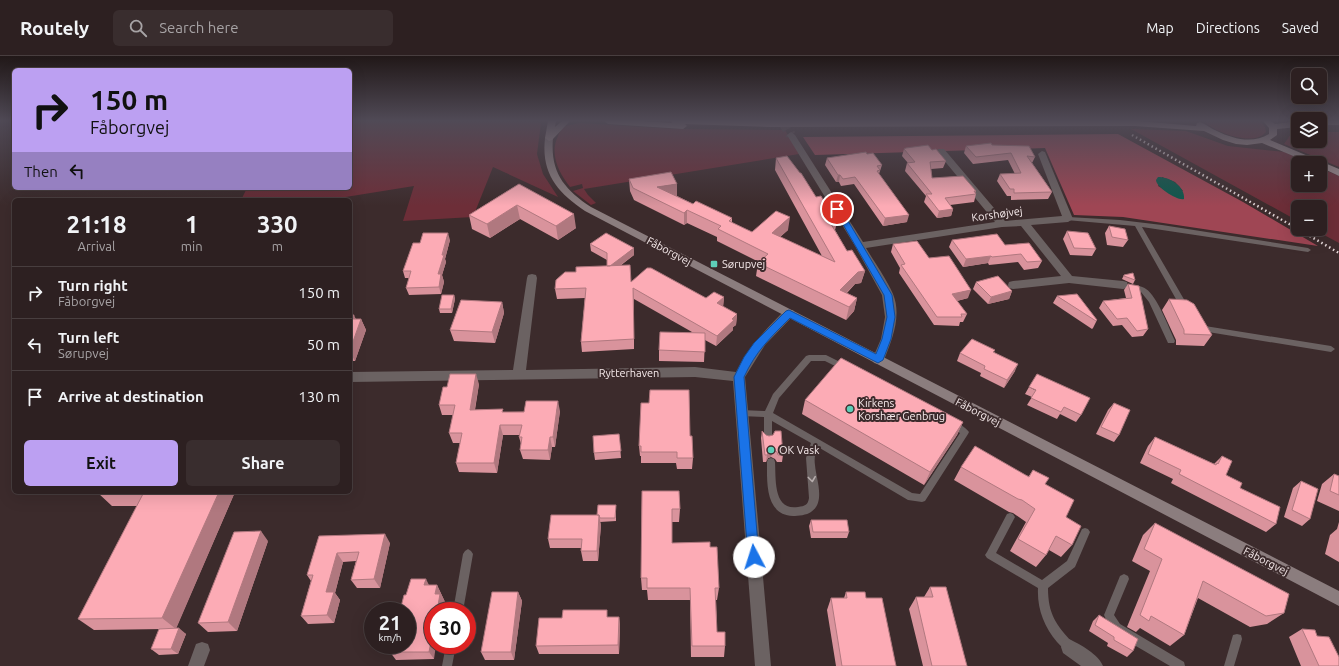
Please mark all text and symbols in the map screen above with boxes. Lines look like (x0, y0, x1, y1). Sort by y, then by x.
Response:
search box (113, 10, 393, 46)
text: Routely (20, 17, 89, 39)
icon: search (127, 17, 149, 39)
text: Search here (159, 19, 238, 36)
text: Map (1146, 20, 1174, 36)
text: Directions (1196, 20, 1260, 36)
text: Saved (1282, 20, 1319, 36)
map controls (1291, 68, 1327, 236)
button: search (1291, 68, 1327, 104)
icon: right (24, 84, 76, 136)
text: 150 m (90, 84, 168, 115)
button: layers (1291, 112, 1327, 148)
text: Fåborgvej (90, 117, 169, 137)
button: + (1291, 156, 1327, 192)
icon: left (66, 160, 88, 182)
text: Then (24, 163, 58, 180)
pin (820, 192, 854, 226)
icon: arrive (826, 198, 848, 220)
button: − (1291, 200, 1327, 236)
street label: Korshøjvej (971, 204, 1023, 224)
text: 21:18 (66, 211, 126, 238)
text: 1 (185, 211, 198, 238)
text: 330 (257, 211, 298, 238)
street label: Fåborgvej (645, 234, 693, 268)
text: Arrival (77, 239, 115, 253)
text: min (181, 239, 203, 253)
text: m (272, 239, 283, 253)
place label: Sørupvej (722, 258, 765, 270)
marker: Sørupvej (709, 259, 719, 269)
text: Turn right (58, 277, 128, 294)
icon: right (24, 282, 46, 304)
text: 150 m (298, 284, 340, 301)
text: Fåborgvej (58, 294, 115, 308)
text: Turn left (58, 329, 119, 346)
icon: left (24, 334, 46, 356)
text: 50 m (307, 336, 340, 353)
text: Sørupvej (58, 346, 109, 360)
street label: Rytterhaven (599, 367, 659, 379)
icon: arrive (24, 386, 46, 408)
text: Arrive at destination (58, 388, 204, 405)
text: 130 m (298, 388, 340, 405)
street label: Fåborgvej (954, 396, 1002, 428)
place label: Kirkens Korshær Genbrug (858, 397, 945, 422)
marker: Kirkens Korshær Genbrug (845, 404, 855, 414)
button: Exit (24, 440, 178, 486)
button: Share (186, 440, 340, 486)
place label: OK Vask (779, 444, 820, 456)
marker: OK Vask (766, 445, 776, 455)
one-way arrow (807, 476, 816, 482)
position arrow (733, 536, 775, 578)
street label: Fåborgvej (1242, 545, 1290, 577)
speed limit sign: 30 (424, 602, 476, 654)
text: 21 (379, 611, 401, 634)
text: km/h (378, 632, 402, 643)

